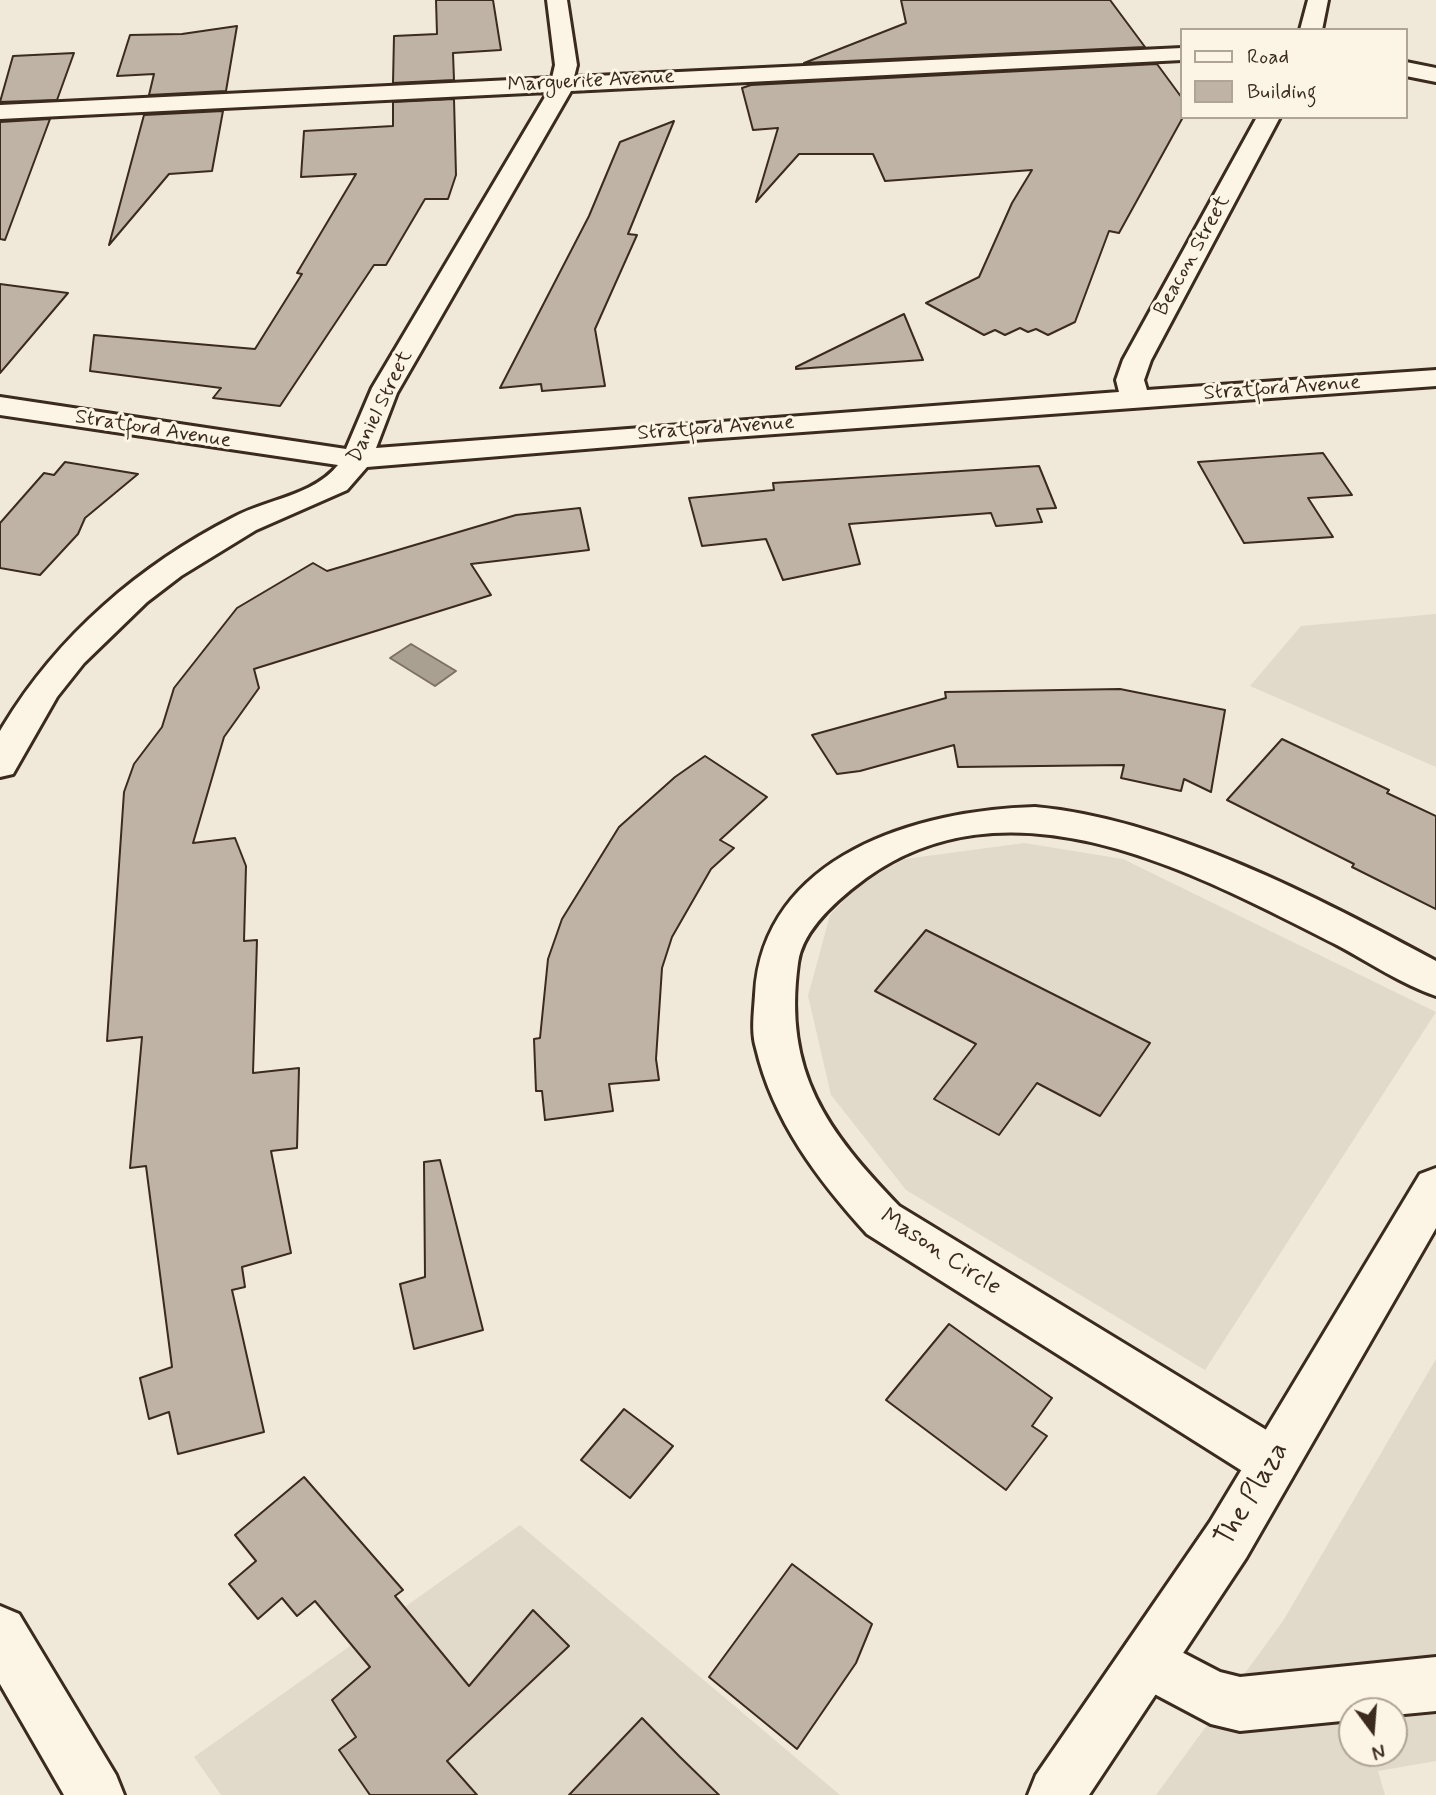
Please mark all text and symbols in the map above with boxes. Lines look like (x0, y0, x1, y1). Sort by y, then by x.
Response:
legend (1180, 28, 1408, 119)
text: Road (1247, 43, 1289, 71)
street label: Marguerite Avenue (507, 65, 675, 99)
text: Building (1247, 78, 1317, 106)
street label: Beacon Street (1150, 191, 1236, 321)
street label: Daniel Street (343, 347, 419, 467)
street label: Stratford Avenue (1203, 371, 1361, 407)
street label: Stratford Avenue (73, 405, 233, 455)
street label: Stratford Avenue (637, 411, 795, 447)
street label: Mason Circle (874, 1203, 1006, 1303)
street label: The Plaza (1209, 1437, 1297, 1553)
north arrow (1338, 1697, 1408, 1767)
text: N (1369, 1737, 1388, 1765)

